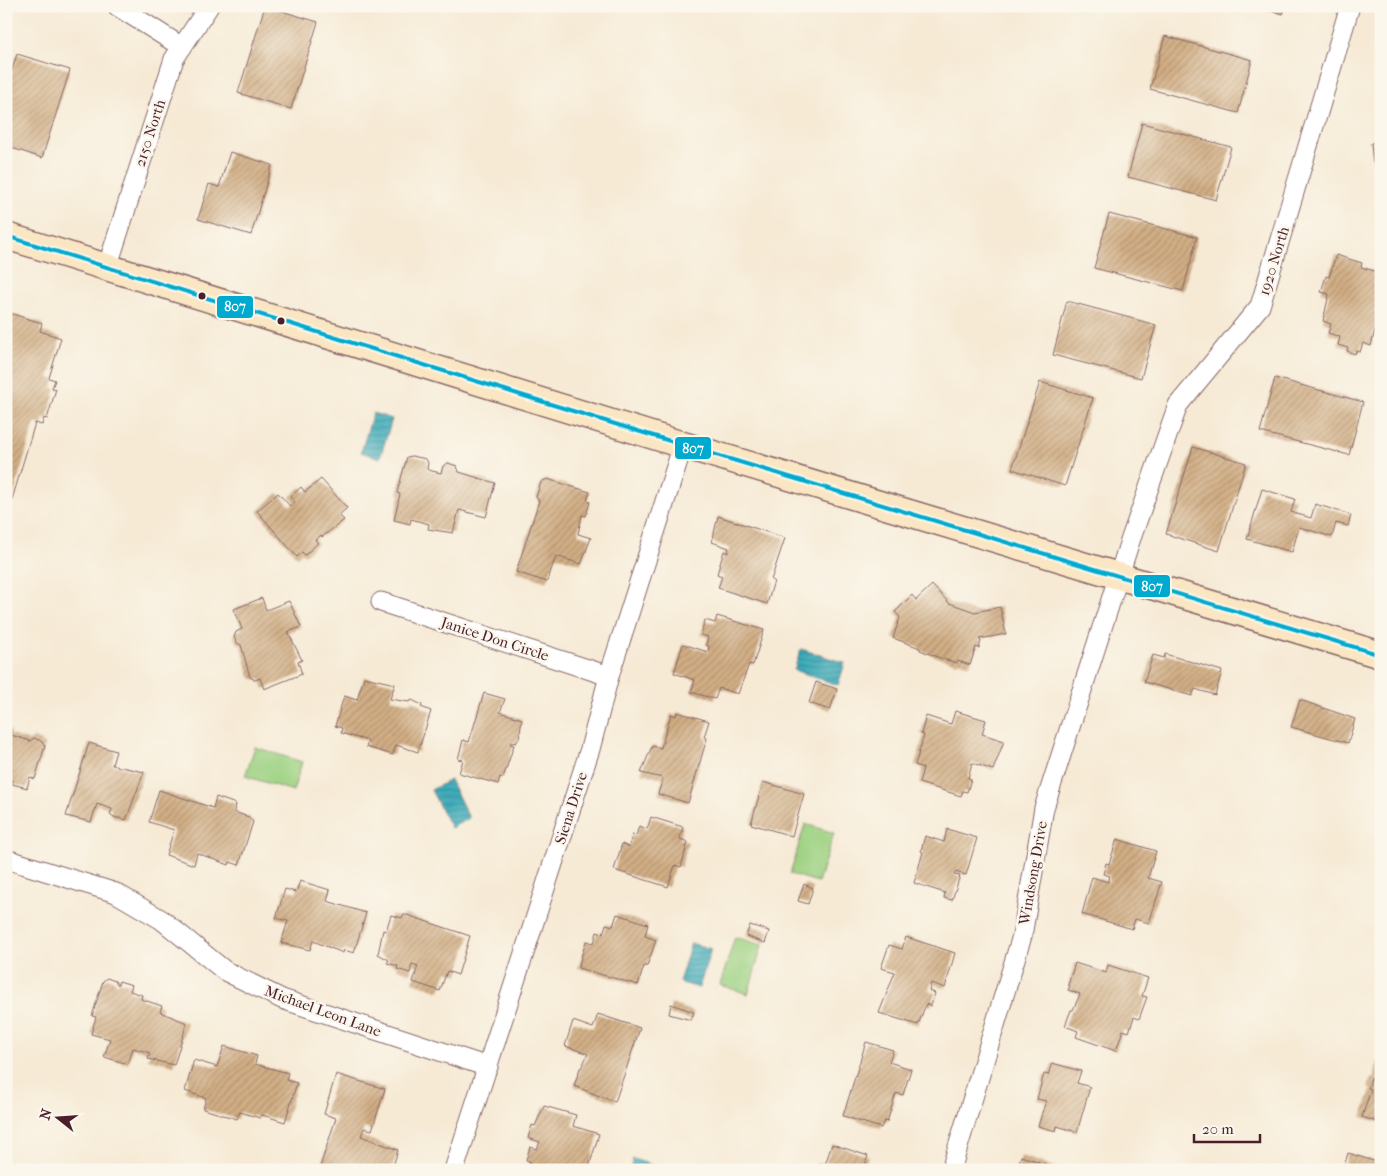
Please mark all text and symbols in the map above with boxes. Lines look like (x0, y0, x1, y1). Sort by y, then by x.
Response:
street label: 2150 North (131, 96, 170, 169)
street label: 1920 North (1255, 224, 1293, 298)
unlabelled marker (197, 291, 207, 301)
line badge: 807 (216, 295, 254, 319)
text: 807 (224, 298, 246, 315)
unlabelled marker (276, 316, 286, 326)
line badge: 807 (674, 436, 712, 460)
text: 807 (682, 440, 704, 457)
line badge: 807 (1133, 574, 1171, 598)
text: 807 (1141, 578, 1163, 595)
street label: Janice Don Circle (438, 613, 552, 665)
street label: Siena Drive (551, 769, 591, 846)
street label: Windsong Drive (1015, 819, 1051, 927)
street label: Michael Leon Lane (262, 982, 384, 1041)
north arrow (32, 1094, 82, 1144)
text: N (36, 1106, 56, 1122)
scale bar (1194, 1111, 1261, 1143)
text: 20 m (1202, 1120, 1234, 1138)

